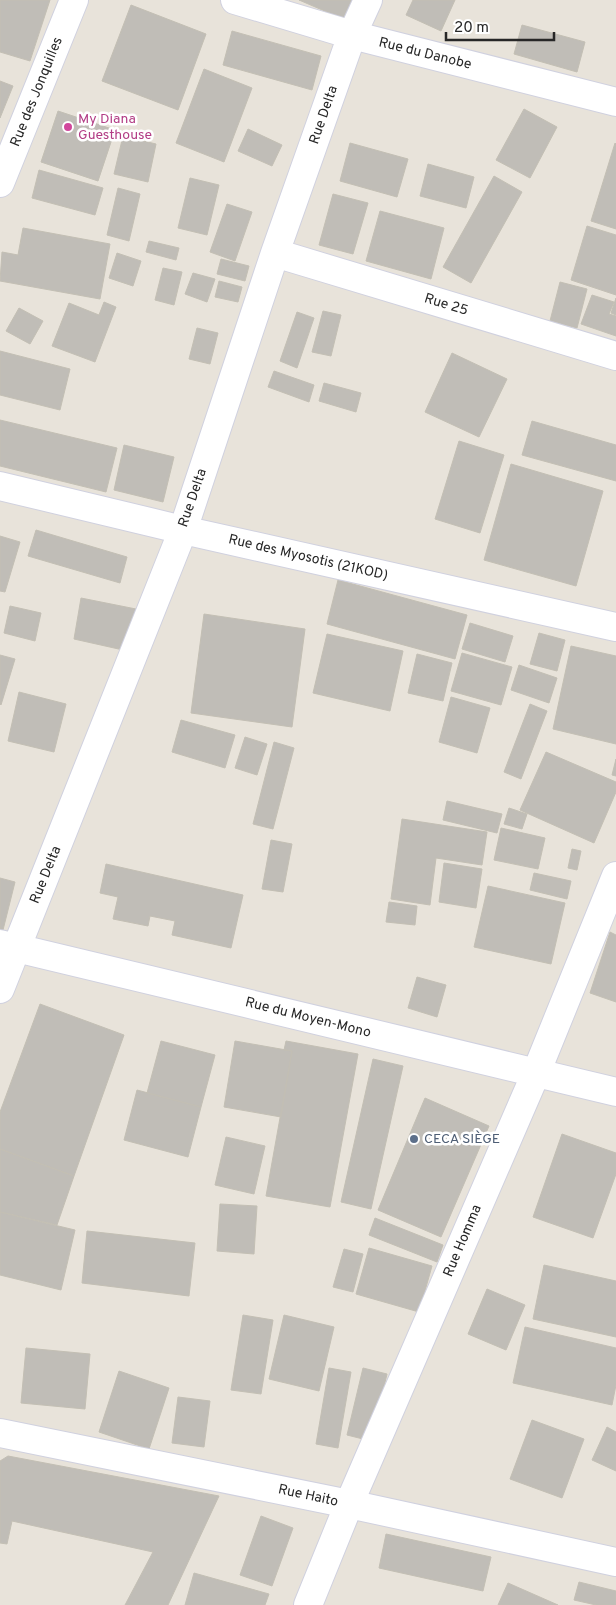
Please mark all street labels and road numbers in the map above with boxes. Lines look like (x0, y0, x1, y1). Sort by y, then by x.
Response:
street label: Rue du Danobe (377, 34, 473, 74)
street label: Rue des Jonquilles (7, 35, 67, 149)
street label: Rue Delta (306, 83, 342, 147)
street label: Rue 25 (422, 290, 470, 320)
street label: Rue Delta (175, 466, 211, 530)
street label: Rue des Myosotis (21KOD) (227, 531, 389, 585)
street label: Rue Delta (27, 844, 65, 906)
street label: Rue du Moyen-Mono (243, 994, 373, 1042)
street label: Rue Homma (440, 1202, 486, 1280)
street label: Rue Haito (276, 1481, 340, 1511)

